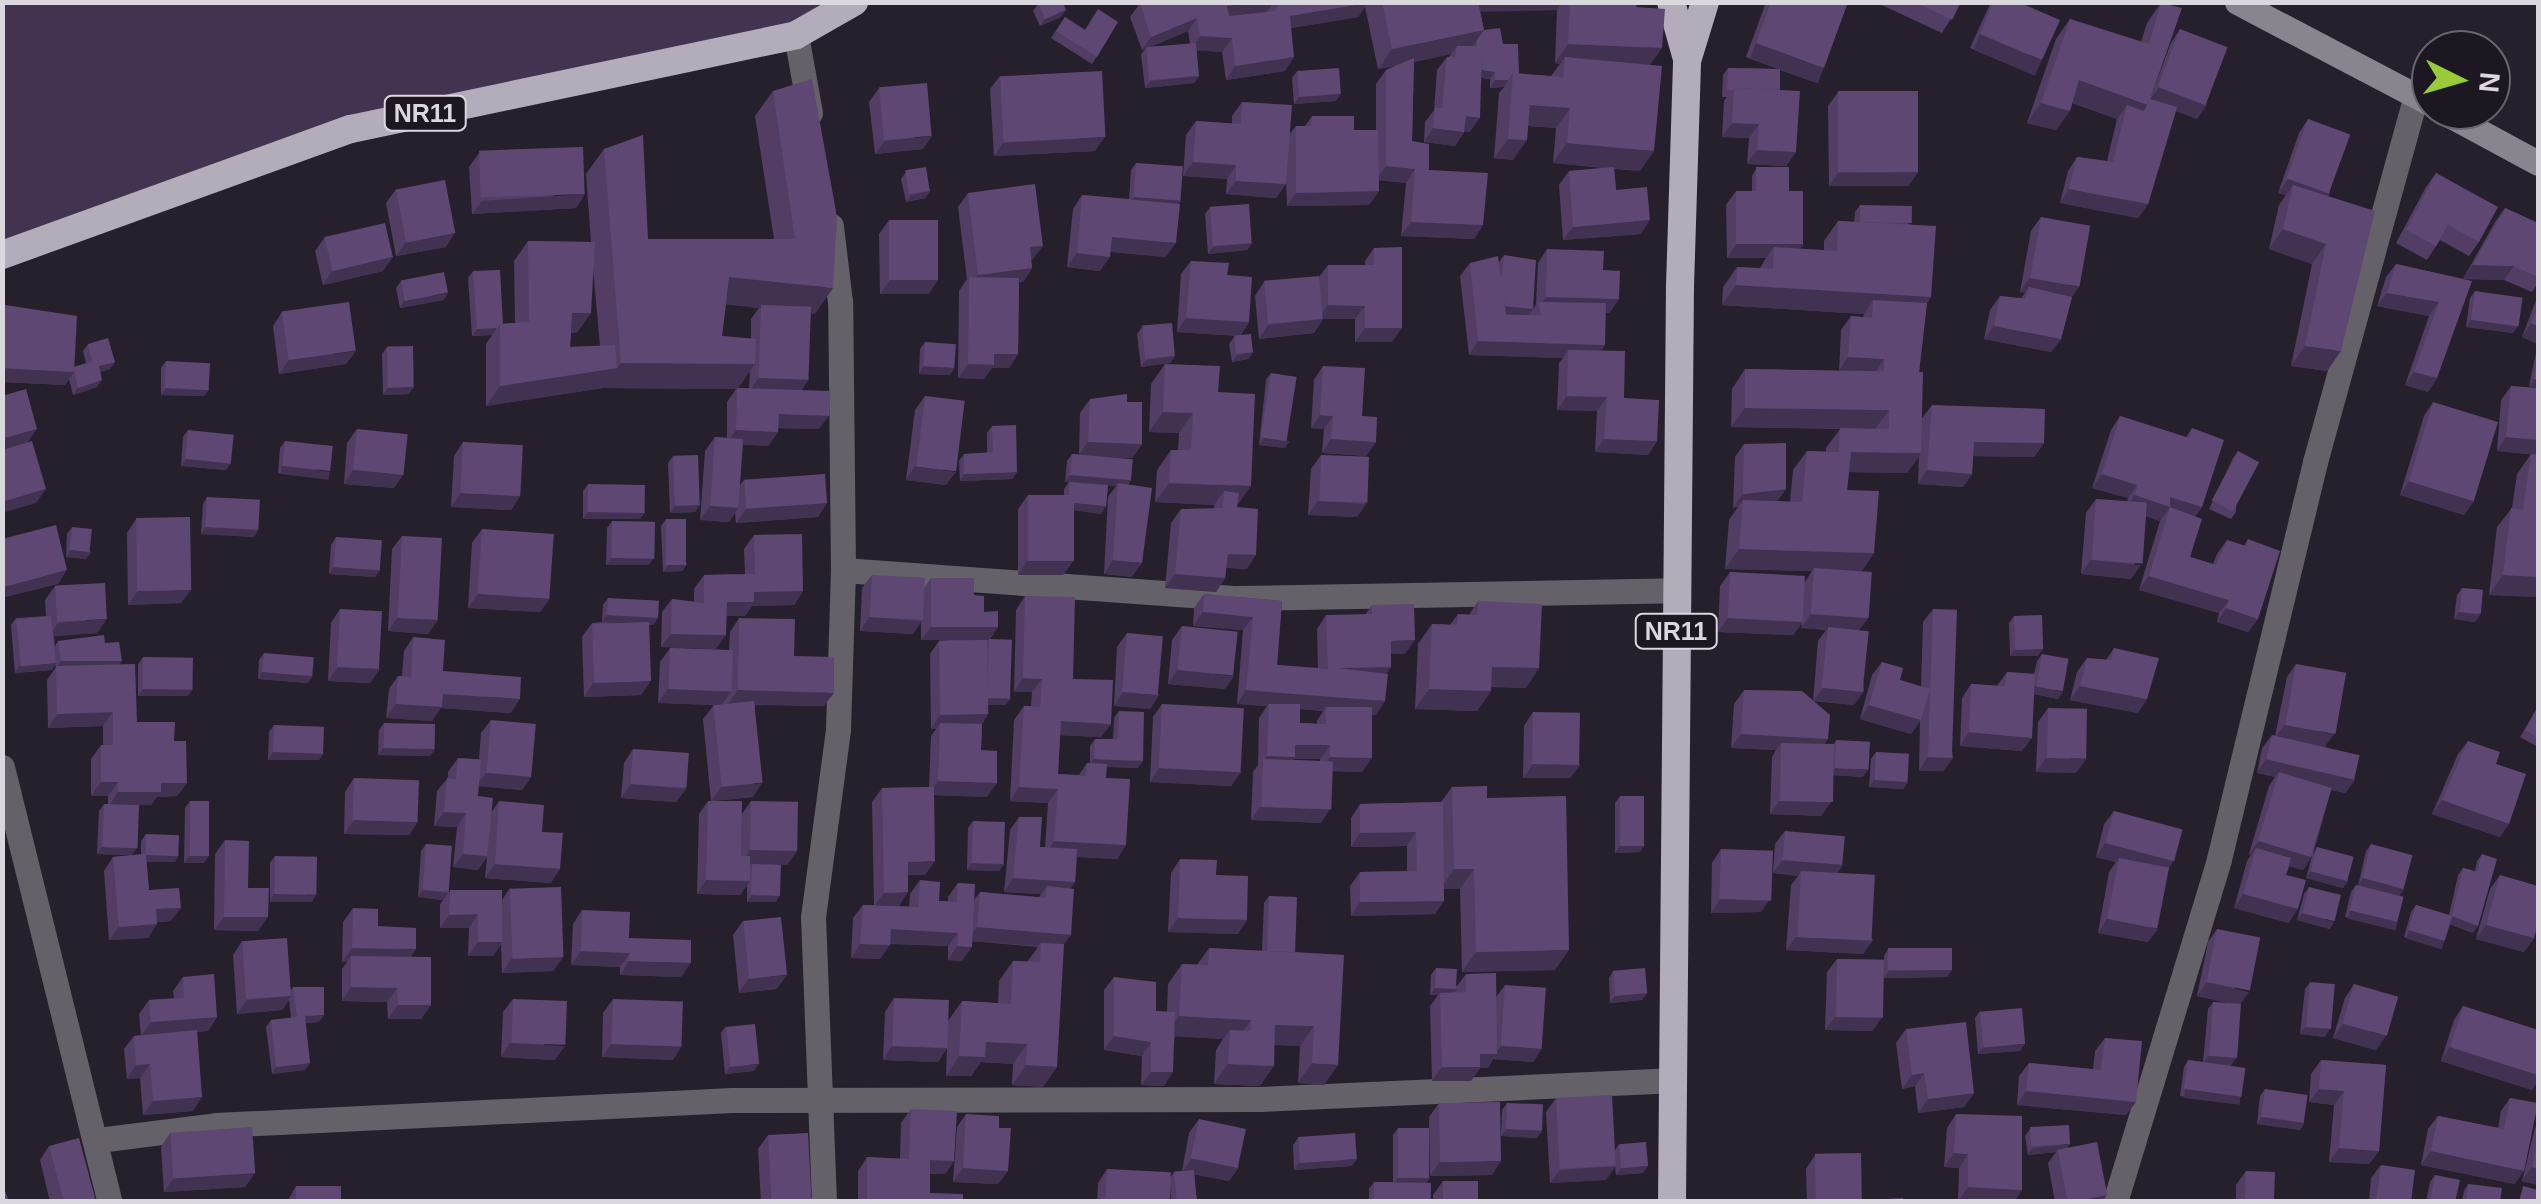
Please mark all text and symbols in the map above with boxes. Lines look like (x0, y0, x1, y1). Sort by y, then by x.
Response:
north arrow (2411, 30, 2511, 130)
text: N (2473, 71, 2506, 94)
road number: NR11 (382, 93, 468, 133)
road number: NR11 (1634, 611, 1718, 651)

